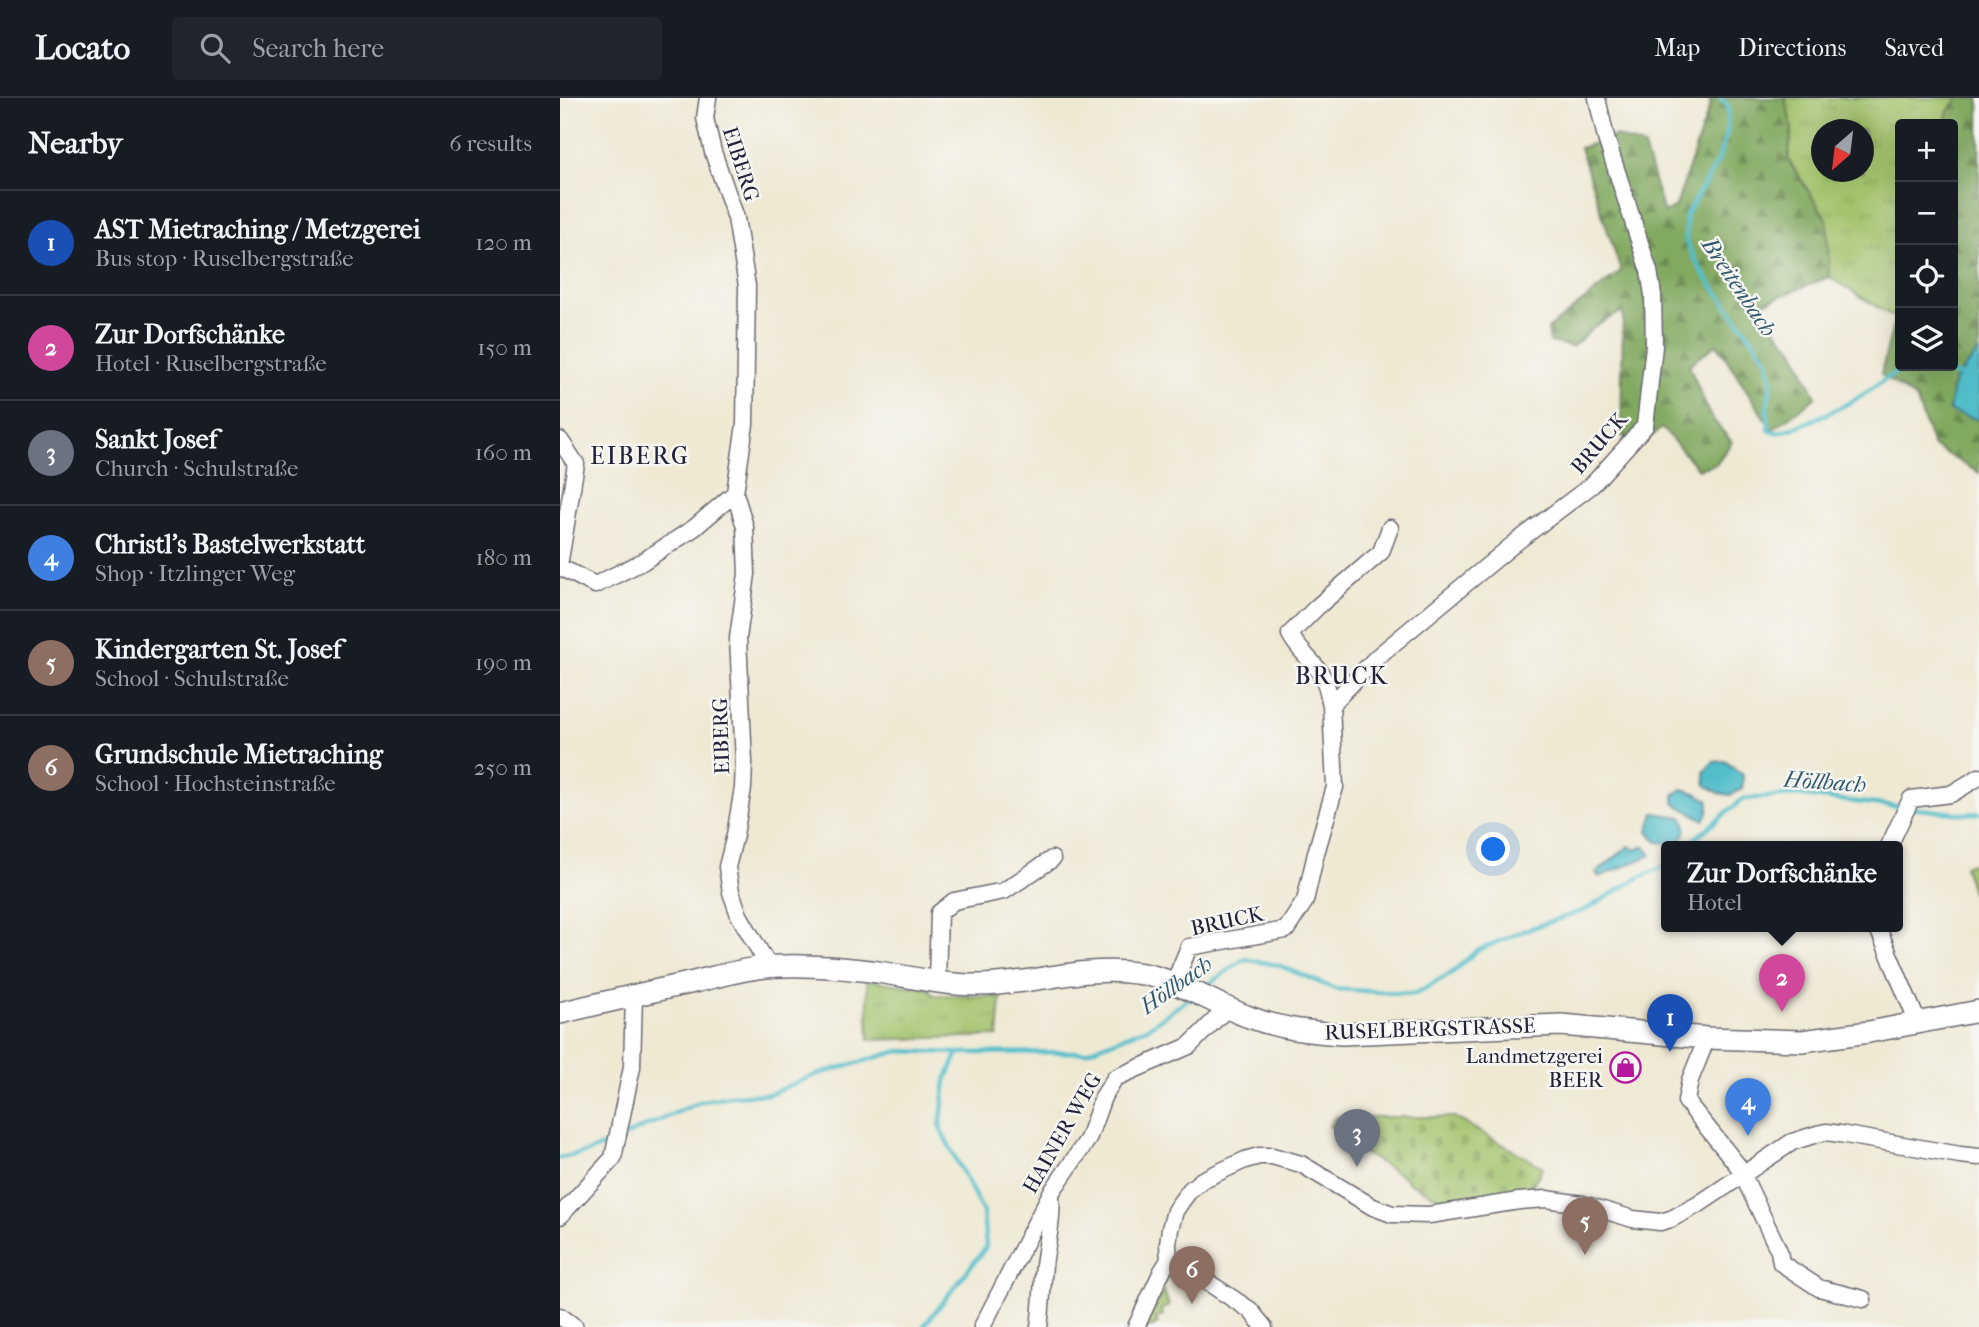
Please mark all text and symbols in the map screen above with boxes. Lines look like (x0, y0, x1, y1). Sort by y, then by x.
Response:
search box (172, 17, 662, 80)
text: Locato (35, 29, 130, 68)
icon: search (196, 29, 234, 67)
text: Search here (252, 33, 384, 64)
text: Map (1654, 34, 1700, 62)
text: Directions (1738, 34, 1846, 62)
text: Saved (1884, 34, 1944, 62)
north arrow (1811, 119, 1874, 182)
map controls (1895, 119, 1958, 371)
button: + (1895, 119, 1958, 182)
street label: EIBERG (718, 124, 764, 204)
text: Nearby (28, 126, 123, 161)
text: 6 results (449, 130, 532, 157)
button: − (1895, 182, 1958, 245)
text: AST Mietraching / Metzgerei (95, 214, 420, 245)
text: 1 (47, 229, 55, 256)
text: 120 m (475, 229, 532, 256)
water label: Breitenbach (1695, 231, 1782, 342)
text: Bus stop · Ruselbergstraße (95, 245, 354, 272)
button: locate (1895, 245, 1958, 308)
button: layers (1895, 308, 1958, 371)
text: Zur Dorfschänke (95, 319, 285, 350)
text: 2 (45, 334, 57, 361)
text: 150 m (477, 334, 532, 361)
text: Hotel · Ruselbergstraße (95, 350, 327, 377)
street label: BRUCK (1566, 406, 1633, 479)
text: Sankt Josef (95, 424, 217, 455)
text: 3 (46, 439, 56, 466)
text: 160 m (475, 439, 532, 466)
district label: EIBERG (590, 442, 690, 470)
text: Church · Schulstraße (95, 455, 298, 482)
text: Christl's Bastelwerkstatt (95, 529, 365, 560)
text: 4 (44, 544, 58, 571)
text: 180 m (475, 544, 532, 571)
text: Shop · Itzlinger Weg (95, 560, 295, 587)
text: Kindergarten St. Josef (95, 634, 341, 665)
text: 5 (46, 649, 56, 676)
text: 190 m (475, 649, 532, 676)
district label: BRUCK (1295, 662, 1389, 690)
text: School · Schulstraße (95, 665, 289, 692)
street label: EIBERG (708, 697, 734, 775)
text: Grundschule Mietraching (95, 739, 383, 770)
text: 6 (45, 754, 57, 781)
text: 250 m (474, 754, 532, 781)
water label: Höllbach (1782, 766, 1867, 798)
text: School · Hochsteinstraße (95, 770, 336, 797)
your location (1476, 832, 1510, 866)
popup (1661, 841, 1903, 932)
text: Zur Dorfschänke (1687, 858, 1877, 889)
text: Hotel (1687, 889, 1742, 916)
street label: BRUCK (1188, 901, 1267, 940)
water label: Höllbach (1134, 950, 1218, 1020)
pin: 2 (1759, 954, 1805, 1012)
pin: 1 (1647, 994, 1693, 1052)
street label: RUSELBERGSTRASSE (1324, 1013, 1536, 1045)
place label: Landmetzgerei BEER (1465, 1044, 1604, 1092)
shop icon: Landmetzgerei BEER (1609, 1051, 1643, 1085)
street label: HAINER WEG (1018, 1068, 1106, 1198)
pin: 4 (1725, 1078, 1771, 1136)
pin: 3 (1334, 1109, 1380, 1167)
pin: 5 (1562, 1197, 1608, 1255)
pin: 6 (1169, 1246, 1215, 1304)

